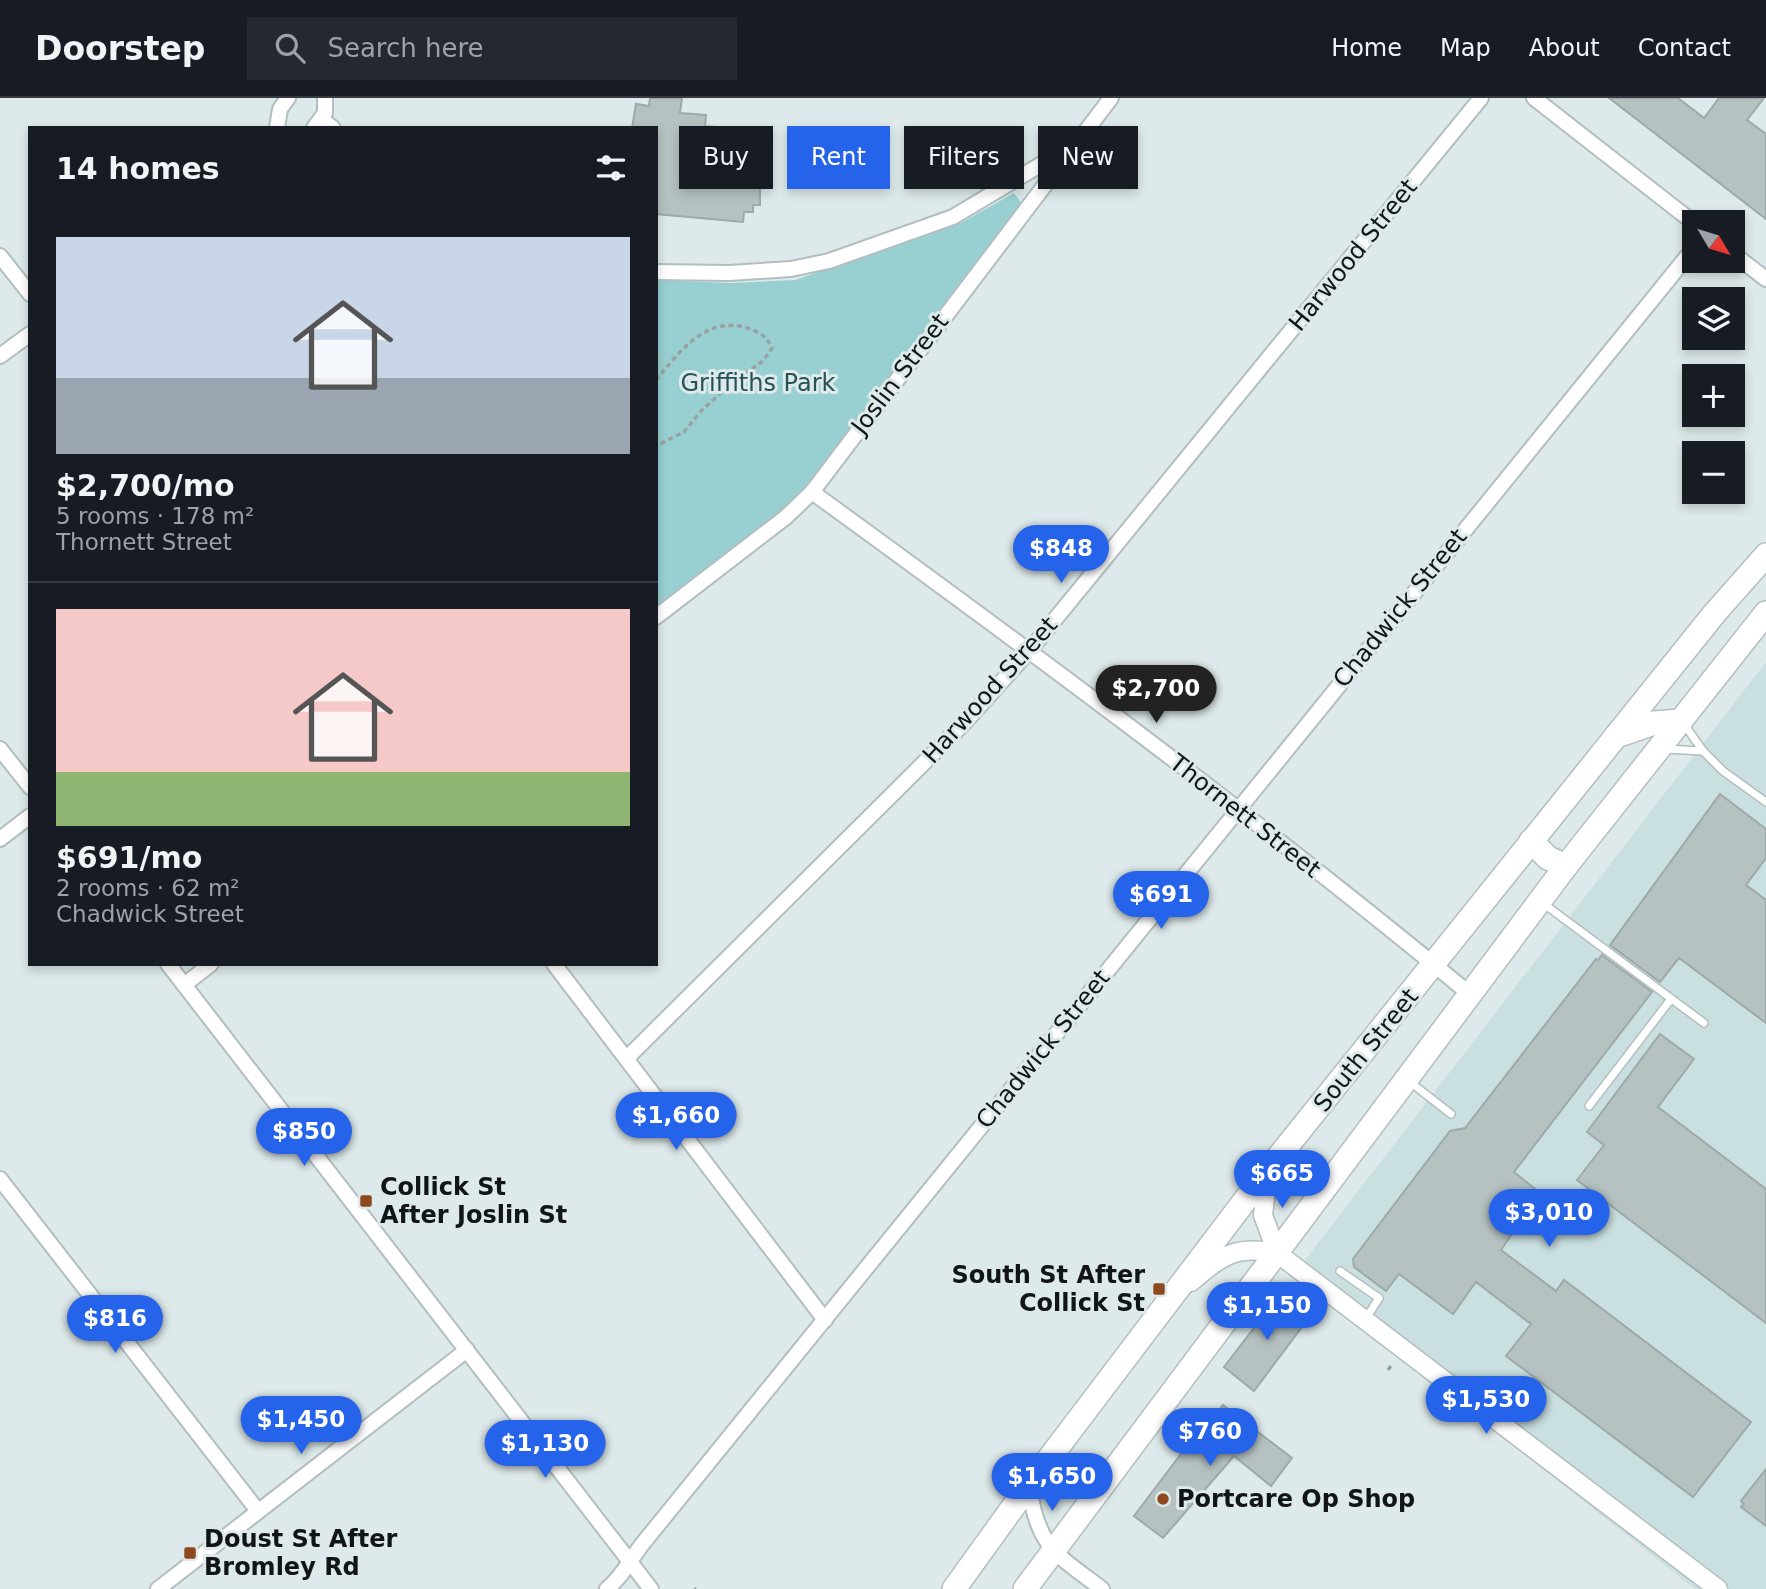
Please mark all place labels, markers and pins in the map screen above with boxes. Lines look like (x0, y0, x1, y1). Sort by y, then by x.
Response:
pin: $848 (1020, 526, 1102, 585)
pin: $2,700 (1099, 666, 1213, 725)
pin: $691 (1120, 872, 1202, 931)
pin: $1,660 (619, 1093, 733, 1152)
pin: $850 (263, 1108, 345, 1168)
pin: $665 (1241, 1150, 1323, 1210)
place label: Collick St After Joslin St (380, 1173, 567, 1229)
pin: $3,010 (1492, 1190, 1606, 1249)
marker: Collick St After Joslin St (358, 1193, 374, 1209)
place label: South St After Collick St (952, 1261, 1145, 1317)
marker: South St After Collick St (1151, 1281, 1167, 1297)
pin: $1,150 (1210, 1282, 1324, 1342)
pin: $816 (74, 1296, 156, 1355)
pin: $1,530 (1429, 1376, 1543, 1436)
pin: $1,450 (244, 1396, 358, 1456)
pin: $760 (1169, 1408, 1251, 1468)
pin: $1,130 (488, 1420, 602, 1480)
pin: $1,650 (995, 1454, 1109, 1513)
place label: Portcare Op Shop (1177, 1485, 1415, 1513)
marker: Portcare Op Shop (1155, 1491, 1171, 1507)
place label: Doust St After Bromley Rd (204, 1525, 397, 1581)
marker: Doust St After Bromley Rd (182, 1545, 198, 1561)

